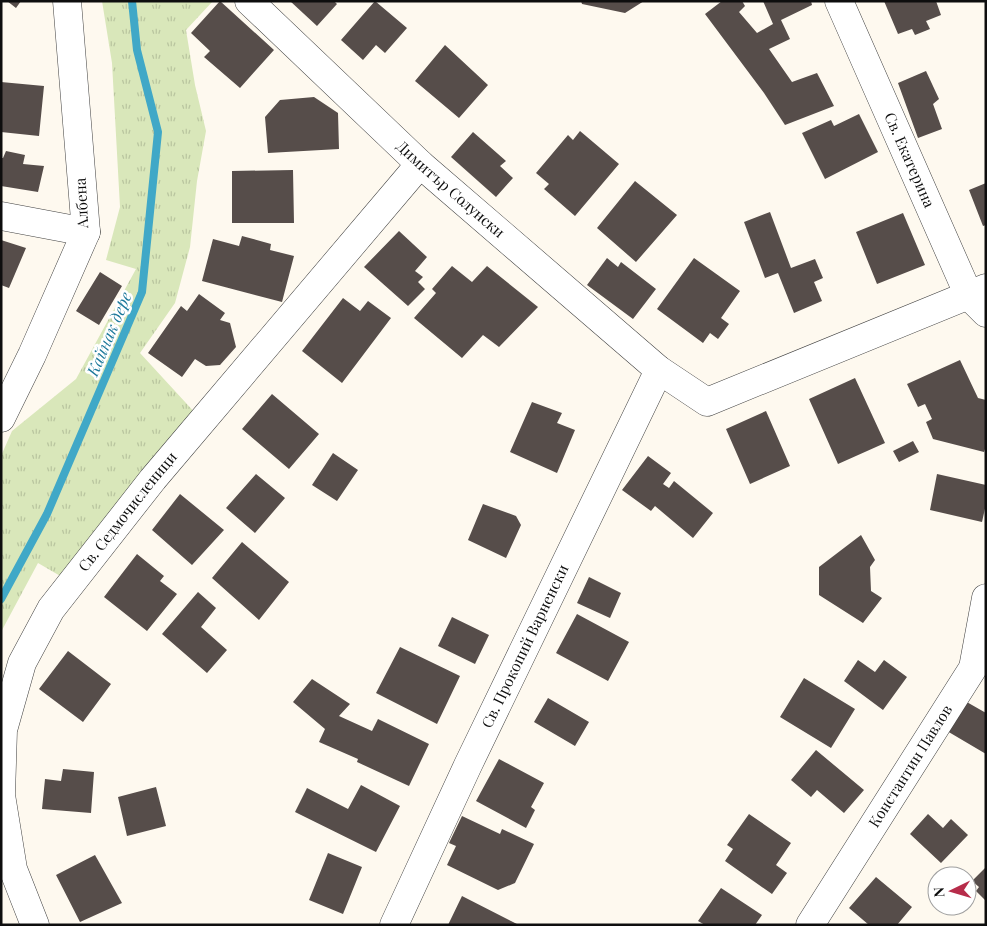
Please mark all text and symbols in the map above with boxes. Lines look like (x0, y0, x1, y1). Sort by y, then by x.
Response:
street label: Св. Екатерина (880, 109, 940, 211)
street label: Димитър Солунски (393, 136, 509, 242)
street label: Албена (70, 177, 92, 230)
water label: Кайнак дере (81, 288, 136, 380)
street label: Св. Седмочисленици (73, 447, 181, 575)
street label: Св. Прокопий Варненски (476, 561, 572, 731)
street label: Константин Павлов (863, 701, 956, 831)
north arrow (927, 866, 977, 916)
text: N (929, 886, 948, 898)

